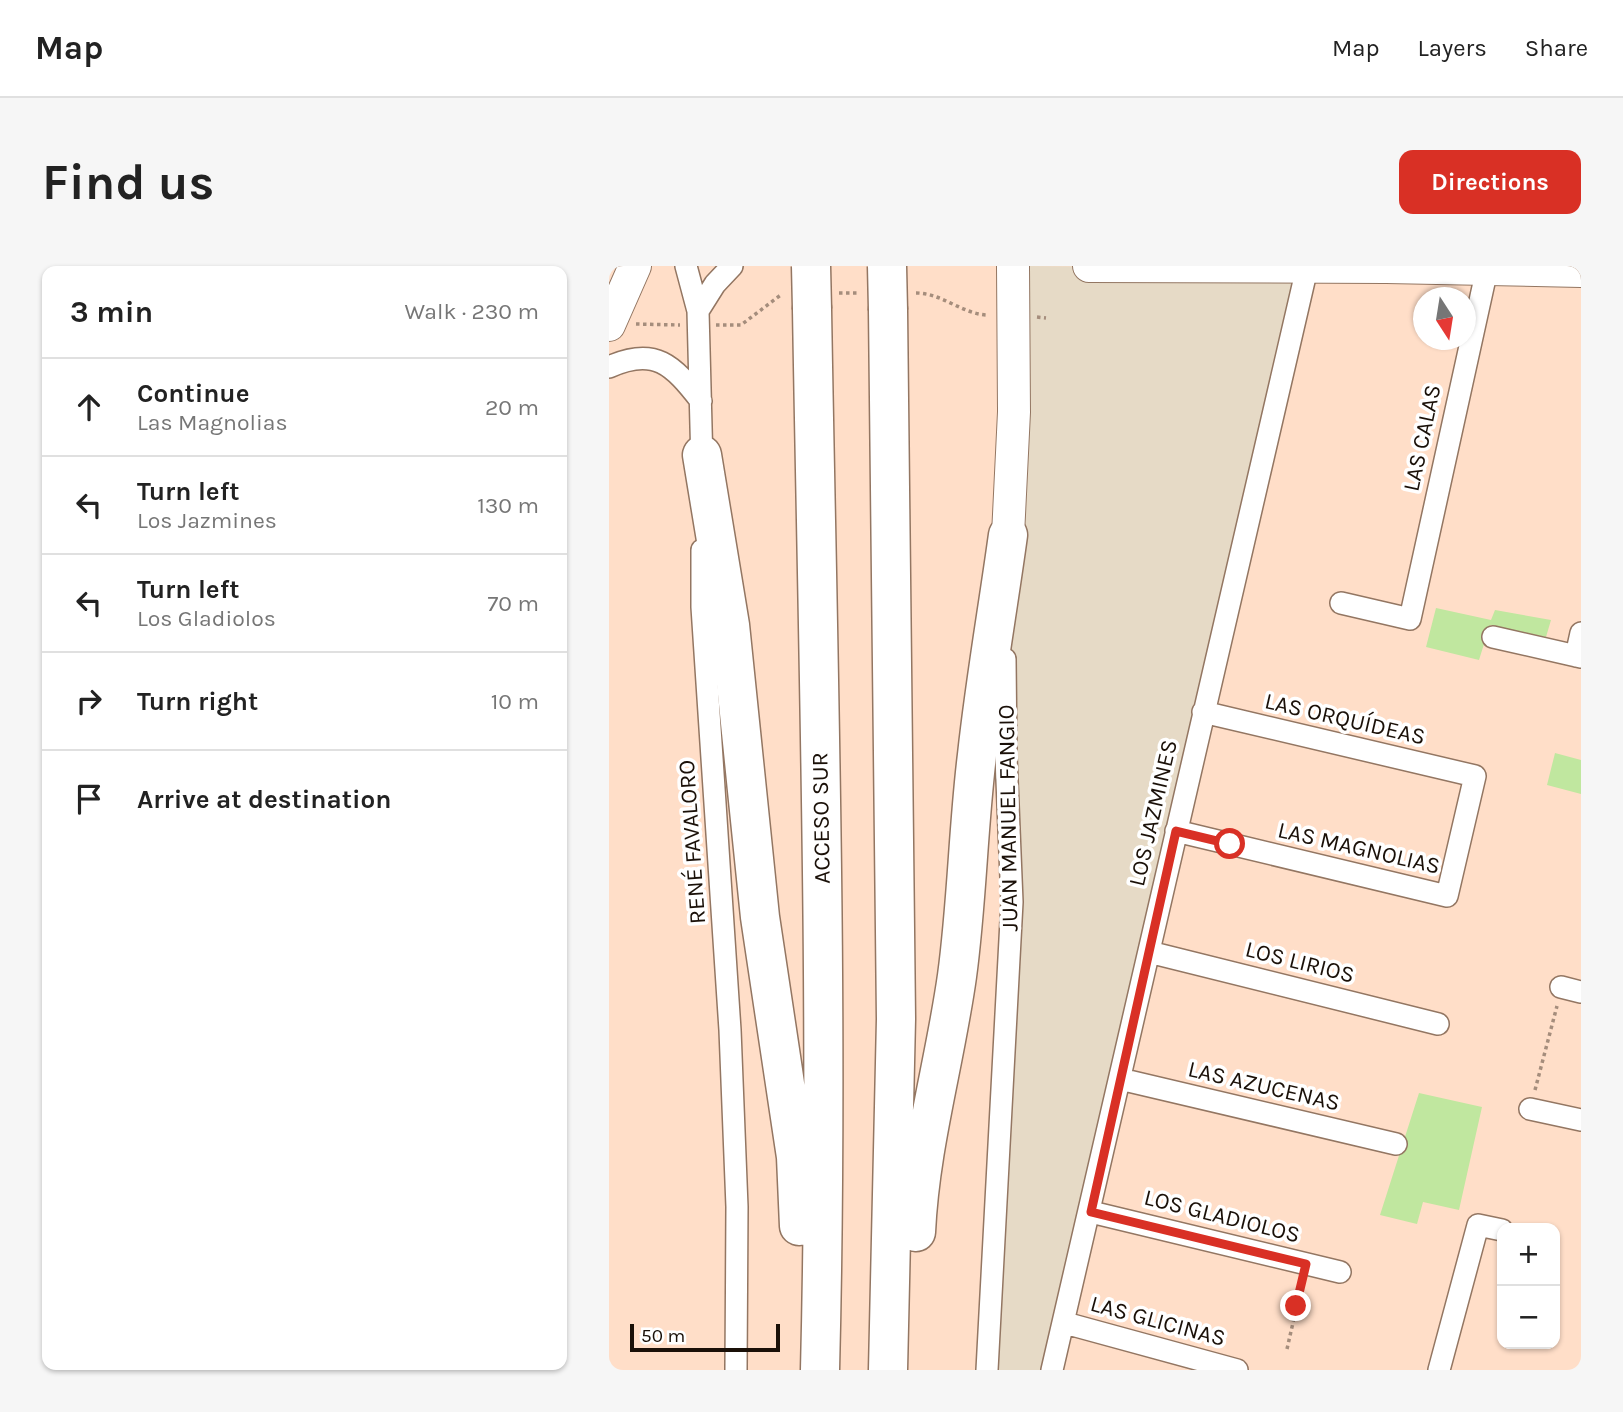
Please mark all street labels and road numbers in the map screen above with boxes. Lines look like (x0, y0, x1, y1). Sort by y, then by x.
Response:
street label: LAS CALAS (1398, 382, 1446, 494)
street label: LAS ORQUÍDEAS (1262, 687, 1428, 751)
street label: JUAN MANUEL FANGIO (993, 704, 1023, 932)
street label: LOS JAZMINES (1123, 737, 1183, 889)
street label: ACCESO SUR (806, 752, 836, 884)
street label: RENÉ FAVALORO (673, 759, 711, 925)
street label: LAS MAGNOLIAS (1275, 816, 1443, 880)
street label: LOS LIRIOS (1243, 935, 1357, 989)
street label: LAS AZUCENAS (1185, 1055, 1343, 1117)
street label: LOS GLADIOLOS (1141, 1184, 1303, 1248)
street label: LAS GLICINAS (1088, 1290, 1228, 1352)

